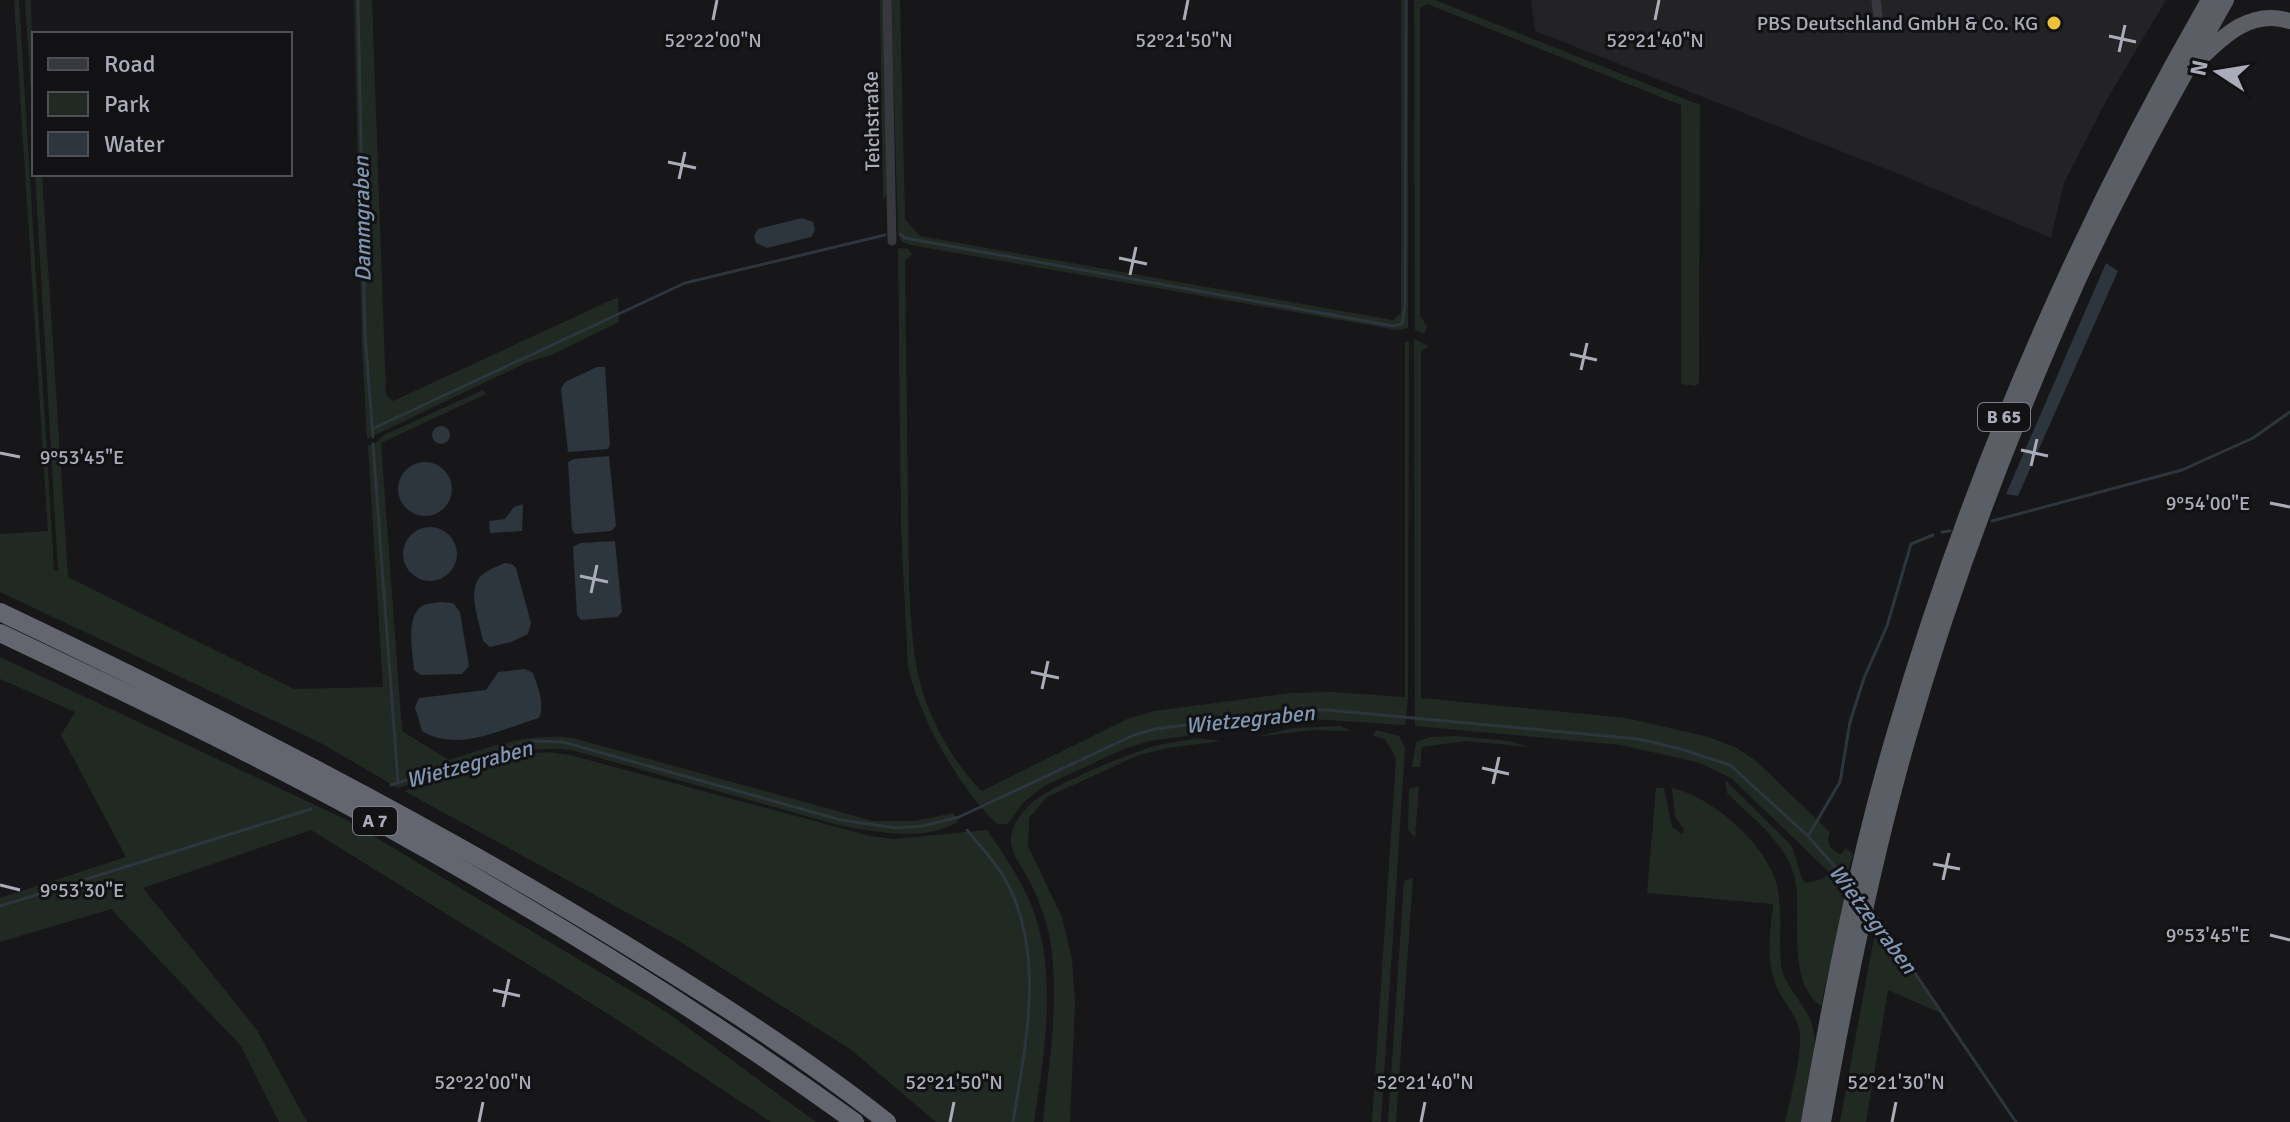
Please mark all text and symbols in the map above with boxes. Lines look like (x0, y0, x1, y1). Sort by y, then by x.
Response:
place label: PBS Deutschland GmbH & Co. KG (1757, 11, 2038, 36)
marker: PBS Deutschland GmbH & Co. KG (2045, 14, 2063, 32)
text: 52°22'00"N (664, 28, 762, 53)
text: 52°21'50"N (1135, 28, 1233, 53)
text: 52°21'40"N (1606, 28, 1704, 53)
legend (32, 32, 292, 176)
north arrow (2178, 32, 2258, 112)
text: Road (104, 49, 155, 79)
text: N (2184, 58, 2214, 78)
street label: Teichstraße (859, 71, 885, 171)
text: Park (104, 89, 150, 119)
text: Water (104, 129, 165, 159)
water label: Dammgraben (347, 155, 377, 282)
road number: B 65 (1978, 403, 2030, 431)
text: 9°53'45"E (40, 445, 124, 470)
text: 9°54'00"E (2166, 491, 2250, 516)
water label: Wietzegraben (1184, 699, 1317, 739)
water label: Wietzegraben (403, 734, 536, 794)
road number: A 7 (353, 807, 397, 835)
water label: Wietzegraben (1823, 859, 1923, 980)
text: 9°53'30"E (40, 878, 124, 903)
text: 9°53'45"E (2166, 923, 2250, 948)
text: 52°22'00"N (434, 1070, 532, 1095)
text: 52°21'50"N (905, 1070, 1003, 1095)
text: 52°21'40"N (1376, 1070, 1474, 1095)
text: 52°21'30"N (1847, 1070, 1945, 1095)

